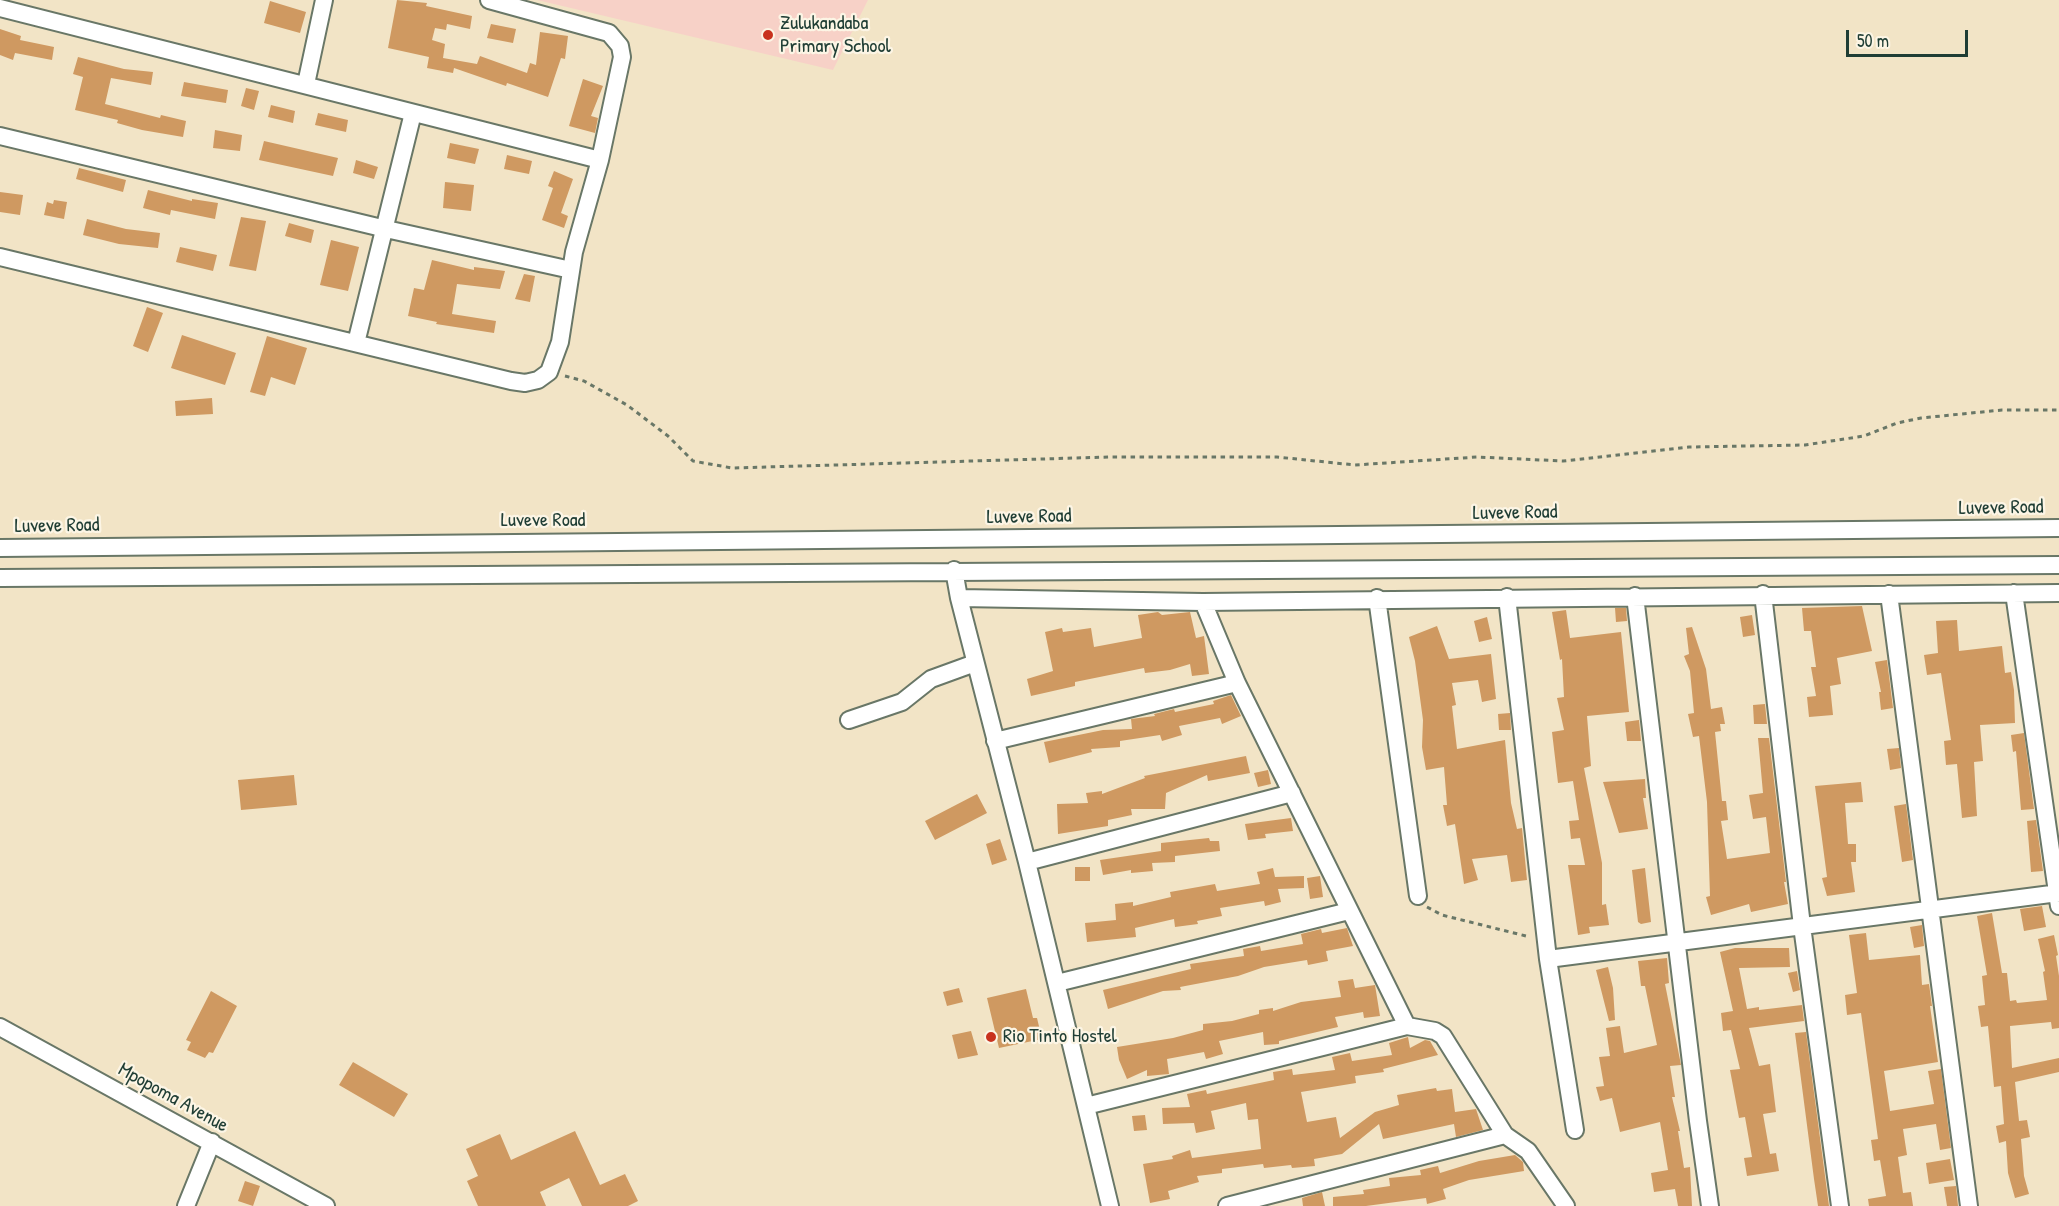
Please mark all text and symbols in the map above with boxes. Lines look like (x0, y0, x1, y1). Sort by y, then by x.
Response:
place label: Zulukandaba Primary School (780, 12, 891, 59)
scale bar (1849, 18, 1970, 56)
marker: Zulukandaba Primary School (761, 28, 775, 42)
text: 50 m (1857, 28, 1889, 53)
street label: Luveve Road (1958, 495, 2044, 521)
street label: Luveve Road (1472, 500, 1558, 526)
street label: Luveve Road (986, 504, 1072, 530)
street label: Luveve Road (501, 509, 585, 533)
street label: Luveve Road (14, 513, 100, 539)
place label: Rio Tinto Hostel (1003, 1025, 1117, 1049)
marker: Rio Tinto Hostel (984, 1030, 998, 1044)
street label: Mpopoma Avenue (114, 1058, 232, 1138)

